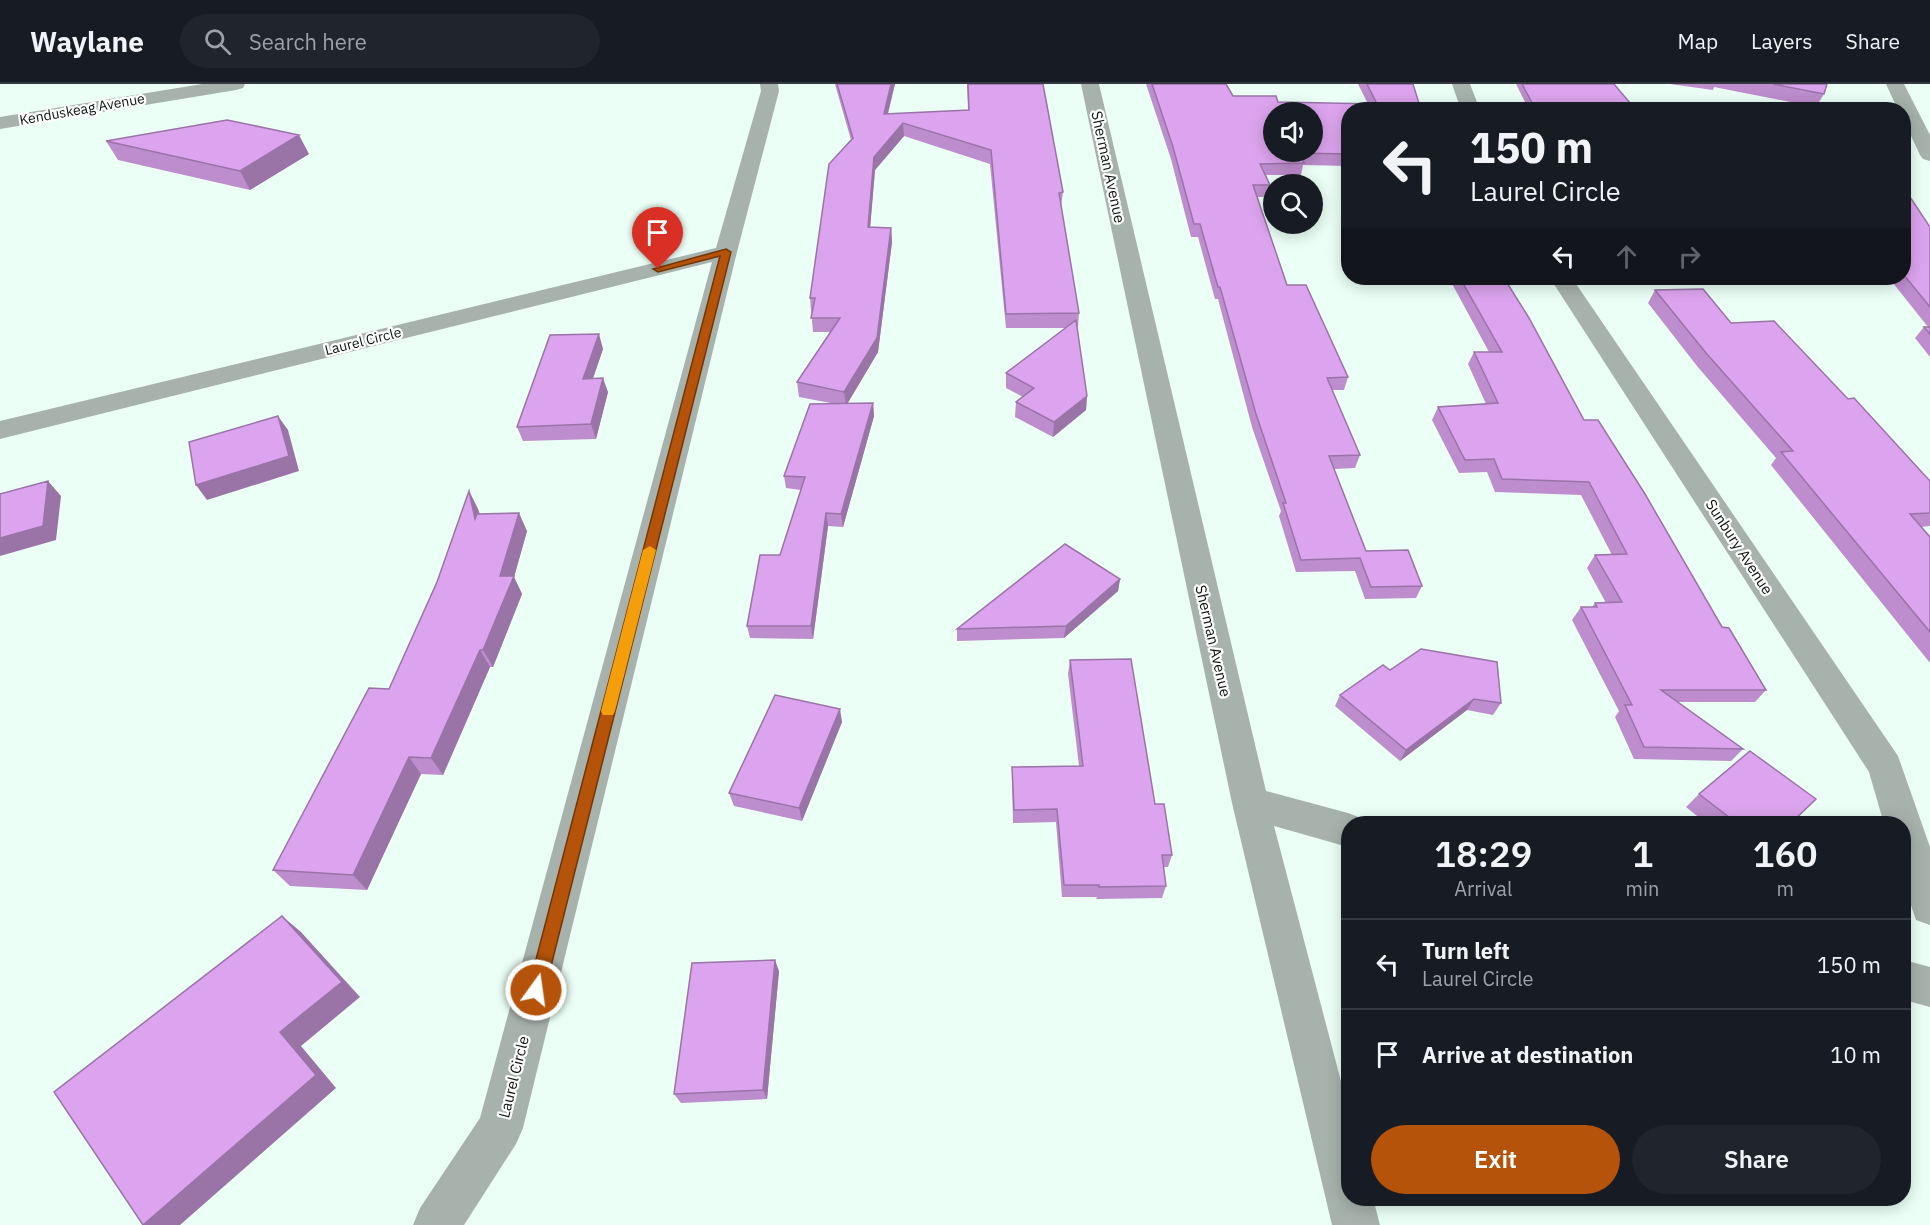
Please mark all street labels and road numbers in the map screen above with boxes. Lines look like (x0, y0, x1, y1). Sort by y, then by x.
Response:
street label: Kenduskeag Avenue (18, 89, 146, 129)
street label: Sherman Avenue (1087, 109, 1130, 225)
street label: Laurel Circle (323, 323, 403, 359)
street label: Sunbury Avenue (1702, 496, 1777, 598)
street label: Sherman Avenue (1191, 583, 1236, 699)
street label: Laurel Circle (494, 1034, 533, 1120)

